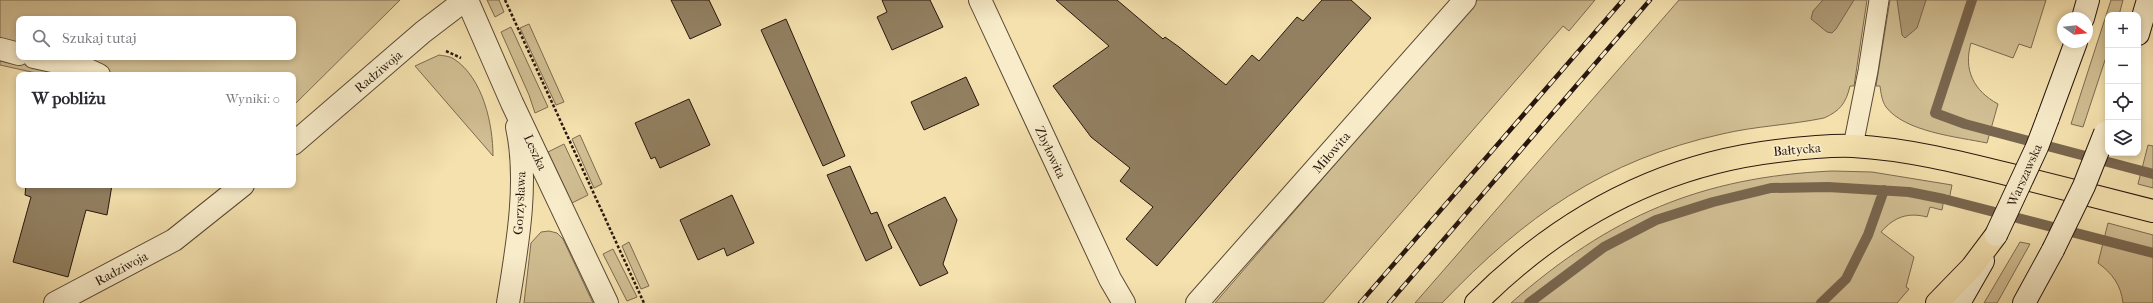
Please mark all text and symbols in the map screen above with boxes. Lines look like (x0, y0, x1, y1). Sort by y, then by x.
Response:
north arrow (2057, 12, 2093, 48)
map controls (2105, 12, 2141, 156)
button: + (2105, 12, 2141, 48)
search box (16, 16, 296, 60)
icon: search (30, 27, 52, 49)
text: Szukaj tutaj (62, 29, 136, 47)
street label: Radziwoja (352, 47, 406, 96)
button: − (2105, 48, 2141, 84)
button: locate (2105, 84, 2141, 120)
text: W pobliżu (32, 88, 106, 108)
text: Wyniki: 0 (226, 91, 280, 106)
button: layers (2105, 120, 2141, 156)
street label: Zbyłowita (1032, 124, 1070, 182)
street label: Miłowita (1309, 128, 1354, 176)
street label: Leszka (521, 132, 551, 173)
street label: Bałtycka (1773, 140, 1822, 159)
street label: Warszawska (2004, 141, 2045, 210)
street label: Gorzysława (510, 170, 529, 235)
street label: Radziwoja (92, 248, 151, 289)

